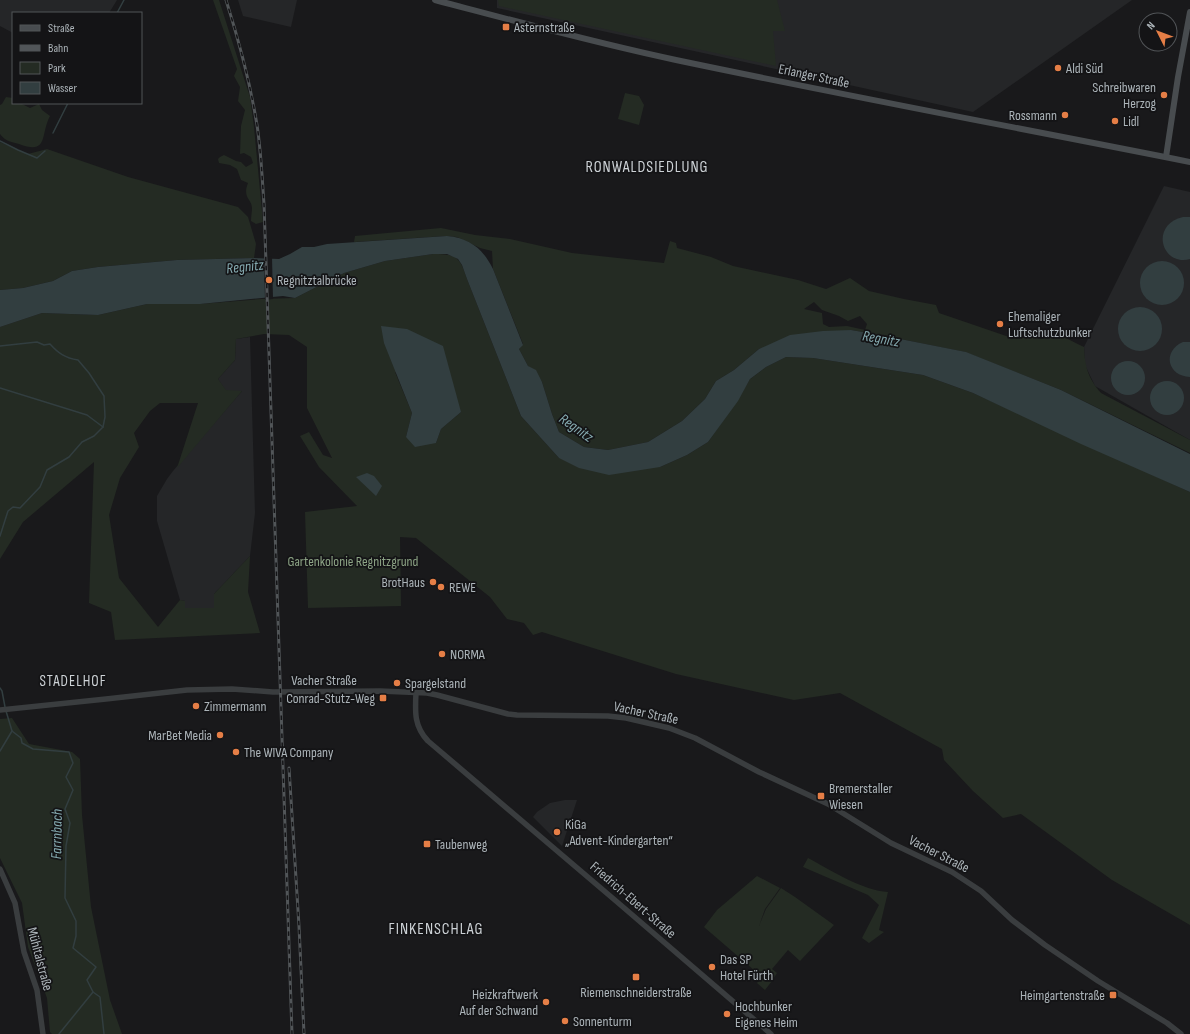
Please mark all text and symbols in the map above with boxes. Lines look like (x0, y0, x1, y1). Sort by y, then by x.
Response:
legend (12, 12, 142, 104)
north arrow (1138, 12, 1178, 52)
place label: Asternstraße (513, 19, 575, 36)
text: N (1144, 19, 1158, 32)
text: Straße (48, 21, 75, 36)
marker: Asternstraße (501, 22, 511, 32)
text: Bahn (48, 41, 68, 56)
street label: Erlanger Straße (777, 60, 851, 92)
place label: Aldi Süd (1065, 60, 1103, 77)
text: Park (48, 61, 66, 76)
marker: Aldi Süd (1053, 63, 1063, 73)
place label: Schreibwaren Herzog (1092, 79, 1156, 112)
text: Wasser (48, 81, 77, 96)
marker: Schreibwaren Herzog (1159, 90, 1169, 100)
place label: Rossmann (1009, 107, 1057, 124)
marker: Rossmann (1060, 110, 1070, 120)
place label: Lidl (1123, 113, 1139, 130)
marker: Lidl (1110, 116, 1120, 126)
district label: RONWALDSIEDLUNG (585, 158, 709, 177)
water label: Regnitz (225, 256, 265, 278)
place label: Regnitztalbrücke (277, 272, 357, 289)
marker: Regnitztalbrücke (264, 275, 274, 285)
place label: Ehemaliger Luftschutzbunker (1008, 308, 1092, 341)
marker: Ehemaliger Luftschutzbunker (995, 319, 1005, 329)
water label: Regnitz (861, 326, 902, 352)
water label: Regnitz (555, 409, 597, 447)
park label: Gartenkolonie Regnitzgrund (288, 553, 419, 570)
place label: BrotHaus (382, 574, 425, 591)
marker: BrotHaus (428, 577, 438, 587)
place label: REWE (449, 579, 476, 596)
marker: REWE (436, 582, 446, 592)
place label: NORMA (450, 646, 486, 663)
marker: NORMA (437, 649, 447, 659)
district label: STADELHOF (39, 672, 107, 691)
street label: Vacher Straße (291, 672, 357, 689)
place label: Spargelstand (405, 675, 466, 692)
marker: Spargelstand (392, 678, 402, 688)
place label: Conrad-Stutz-Weg (286, 690, 375, 707)
marker: Conrad-Stutz-Weg (378, 693, 388, 703)
place label: Zimmermann (204, 698, 266, 715)
street label: Vacher Straße (612, 698, 680, 728)
marker: Zimmermann (191, 701, 201, 711)
place label: MarBet Media (148, 727, 212, 744)
marker: MarBet Media (215, 730, 225, 740)
place label: The WIVA Company (244, 744, 334, 761)
marker: The WIVA Company (231, 747, 241, 757)
place label: Bremerstaller Wiesen (829, 780, 893, 813)
marker: Bremerstaller Wiesen (816, 791, 826, 801)
water label: Farrnbach (47, 809, 67, 859)
place label: KiGa „Advent-Kindergarten“ (565, 816, 673, 849)
marker: KiGa „Advent-Kindergarten“ (552, 827, 562, 837)
street label: Vacher Straße (906, 832, 972, 876)
place label: Taubenweg (435, 836, 488, 853)
marker: Taubenweg (422, 839, 432, 849)
street label: Friedrich-Ebert-Straße (587, 858, 679, 942)
district label: FINKENSCHLAG (388, 920, 484, 939)
street label: Mühltalstraße (23, 925, 57, 993)
place label: Das SP Hotel Fürth (720, 951, 773, 984)
marker: Das SP Hotel Fürth (707, 962, 717, 972)
marker: Riemenschneiderstraße (631, 972, 641, 982)
place label: Riemenschneiderstraße (580, 984, 692, 1001)
place label: Heizkraftwerk Auf der Schwand (459, 986, 539, 1019)
place label: Heimgartenstraße (1020, 987, 1105, 1004)
marker: Heimgartenstraße (1108, 990, 1118, 1000)
marker: Heizkraftwerk Auf der Schwand (541, 997, 551, 1007)
place label: Hochbunker Eigenes Heim (735, 998, 798, 1031)
marker: Hochbunker Eigenes Heim (722, 1009, 732, 1019)
place label: Sonnenturm (573, 1013, 632, 1030)
marker: Sonnenturm (560, 1016, 570, 1026)

